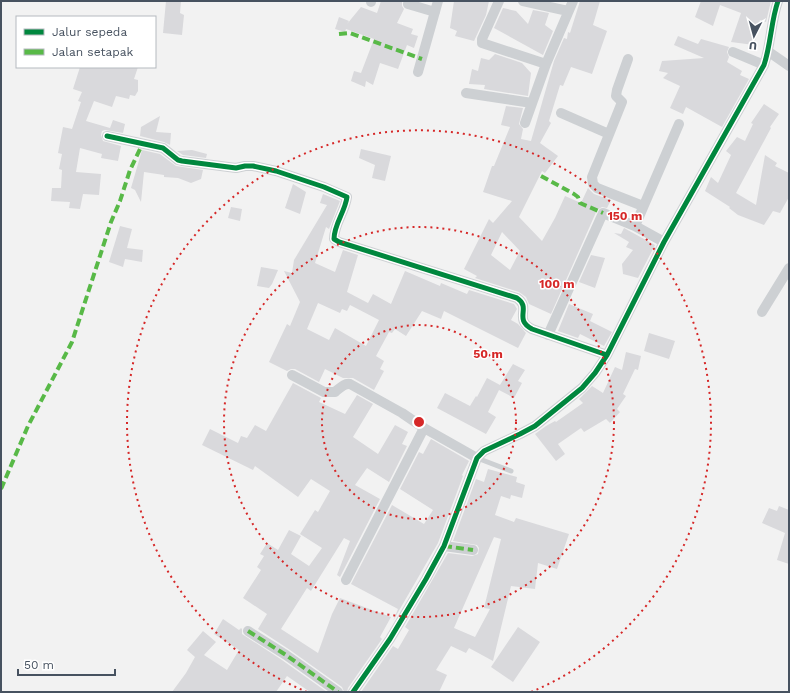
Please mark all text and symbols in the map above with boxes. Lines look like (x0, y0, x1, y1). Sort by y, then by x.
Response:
legend (16, 16, 156, 68)
north arrow (734, 16, 774, 56)
text: Jalur sepeda (52, 25, 127, 39)
text: U (748, 39, 758, 52)
text: Jalan setapak (52, 45, 134, 59)
text: 150 m (608, 209, 642, 223)
text: 100 m (539, 277, 575, 291)
text: 50 m (473, 347, 503, 361)
centre of rings (412, 415, 426, 429)
scale bar (18, 651, 115, 677)
text: 50 m (24, 658, 54, 672)

